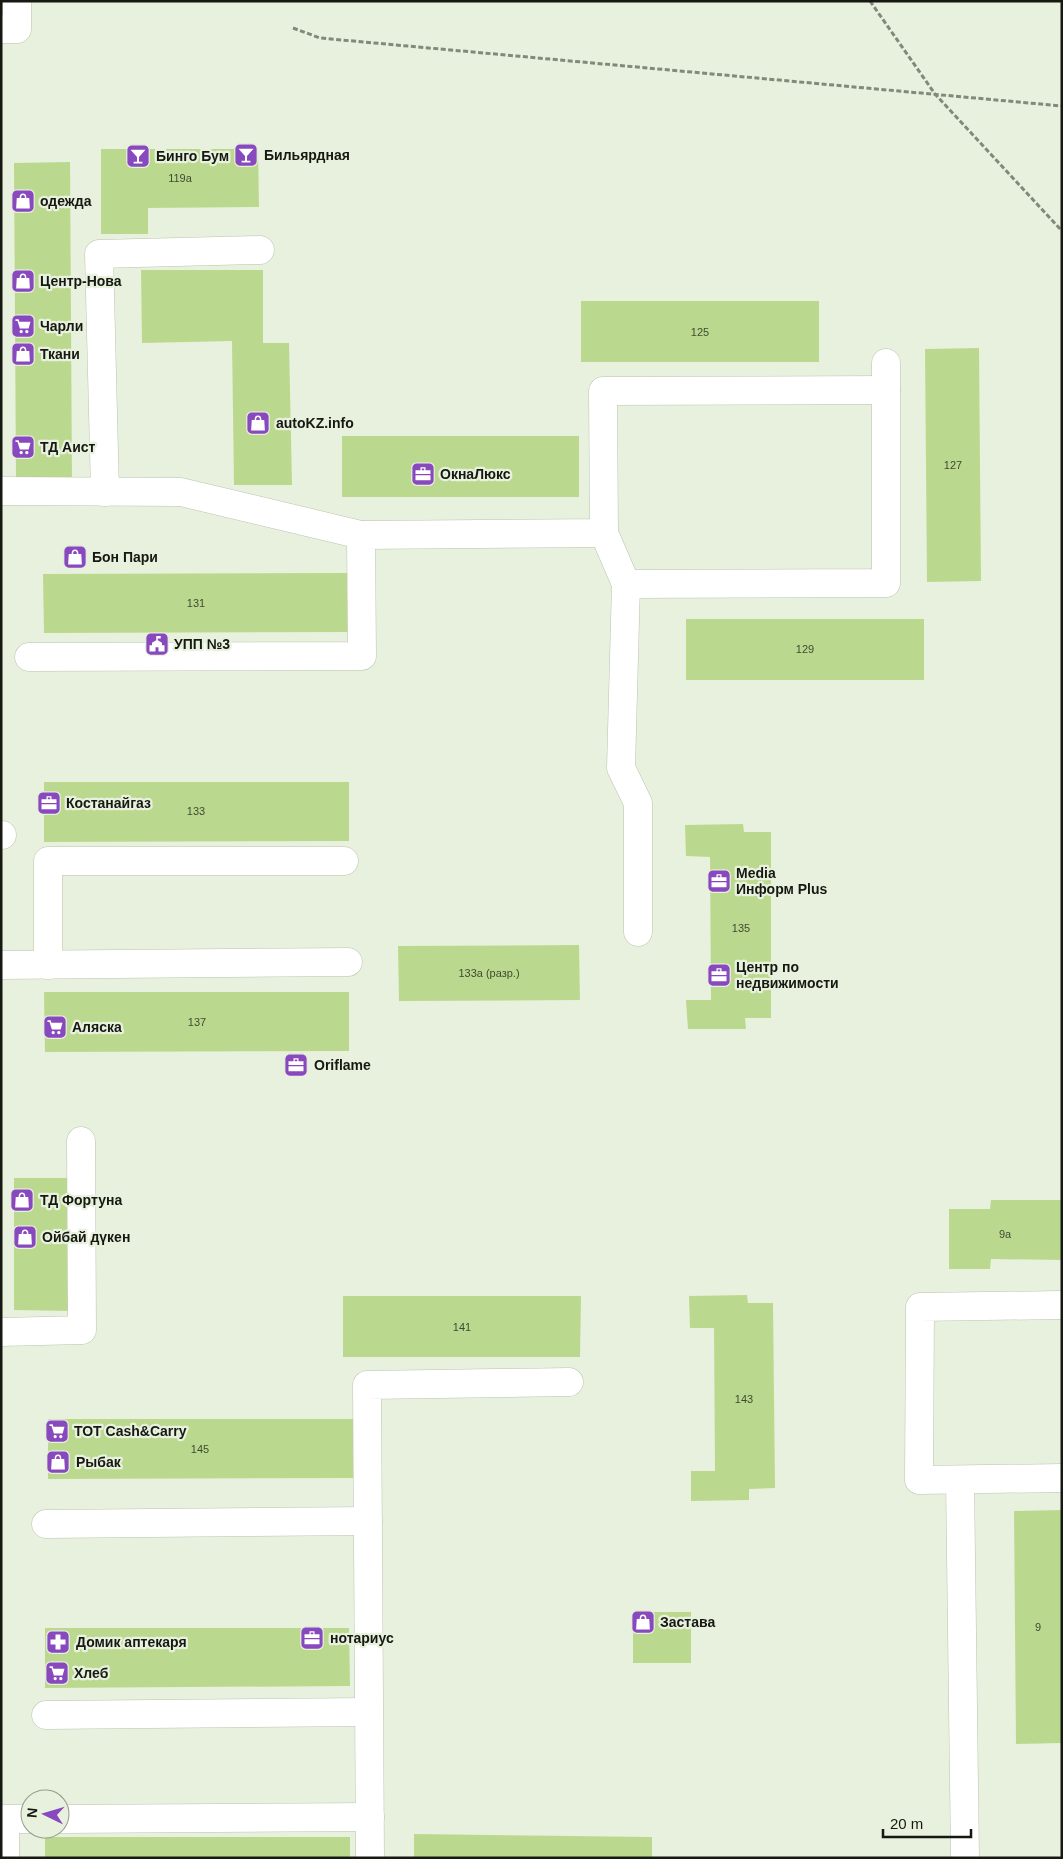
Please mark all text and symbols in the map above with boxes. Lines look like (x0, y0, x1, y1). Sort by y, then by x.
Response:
bar icon: Бильярдная (233, 142, 259, 168)
bar icon: Бинго Бум (125, 143, 151, 169)
place label: Бильярдная (264, 147, 350, 163)
place label: Бинго Бум (156, 148, 229, 164)
house number: 119а (168, 172, 193, 184)
shop icon: одежда (10, 188, 36, 214)
place label: одежда (40, 193, 92, 209)
shop icon: Центр-Нова (10, 268, 36, 294)
place label: Центр-Нова (40, 273, 122, 289)
supermarket icon: Чарли (10, 313, 36, 339)
place label: Чарли (40, 318, 83, 334)
house number: 125 (691, 326, 709, 338)
shop icon: Ткани (10, 341, 36, 367)
place label: Ткани (40, 346, 80, 362)
shop icon: autoKZ.info (245, 410, 271, 436)
place label: autoKZ.info (276, 415, 354, 431)
supermarket icon: ТД Аист (10, 434, 36, 460)
place label: ТД Аист (40, 439, 96, 455)
house number: 127 (944, 459, 962, 471)
office icon: ОкнаЛюкс (410, 461, 436, 487)
place label: ОкнаЛюкс (440, 466, 511, 482)
shop icon: Бон Пари (62, 544, 88, 570)
place label: Бон Пари (92, 549, 158, 565)
house number: 131 (187, 597, 205, 609)
public building icon: УПП №3 (144, 631, 170, 657)
place label: УПП №3 (174, 636, 230, 652)
house number: 129 (796, 643, 814, 655)
office icon: Костанайгаз (36, 790, 62, 816)
place label: Костанайгаз (66, 795, 151, 811)
house number: 133 (187, 805, 205, 817)
place label: Media Информ Plus (736, 865, 828, 897)
office icon: Media Информ Plus (706, 868, 732, 894)
house number: 135 (732, 922, 750, 934)
place label: Центр по недвижимости (736, 959, 839, 991)
office icon: Центр по недвижимости (706, 962, 732, 988)
house number: 133а (разр.) (458, 967, 520, 979)
supermarket icon: Аляска (42, 1014, 68, 1040)
house number: 137 (188, 1016, 206, 1028)
place label: Аляска (72, 1019, 122, 1035)
office icon: Oriflame (283, 1052, 309, 1078)
place label: Oriflame (314, 1057, 371, 1073)
shop icon: ТД Фортуна (9, 1187, 35, 1213)
place label: ТД Фортуна (40, 1192, 122, 1208)
shop icon: Ойбай дүкен (12, 1224, 38, 1250)
house number: 9а (999, 1228, 1012, 1240)
place label: Ойбай дүкен (42, 1229, 130, 1245)
house number: 141 (453, 1321, 471, 1333)
house number: 143 (735, 1393, 753, 1405)
supermarket icon: ТОТ Cash&Carry (44, 1418, 70, 1444)
place label: ТОТ Cash&Carry (74, 1423, 187, 1439)
house number: 145 (191, 1443, 209, 1455)
shop icon: Рыбак (45, 1449, 71, 1475)
place label: Рыбак (76, 1454, 122, 1470)
shop icon: Застава (630, 1609, 656, 1635)
place label: Застава (660, 1614, 715, 1630)
house number: 9 (1035, 1621, 1041, 1633)
office icon: нотариус (299, 1625, 325, 1651)
pharmacy icon: Домик аптекаря (45, 1629, 71, 1655)
place label: нотариус (330, 1630, 394, 1646)
place label: Домик аптекаря (76, 1634, 187, 1650)
supermarket icon: Хлеб (44, 1660, 70, 1686)
place label: Хлеб (74, 1665, 109, 1681)
north arrow (20, 1789, 70, 1839)
scale bar (883, 1806, 970, 1838)
text: N (24, 1807, 40, 1819)
text: 20 m (890, 1815, 923, 1832)

